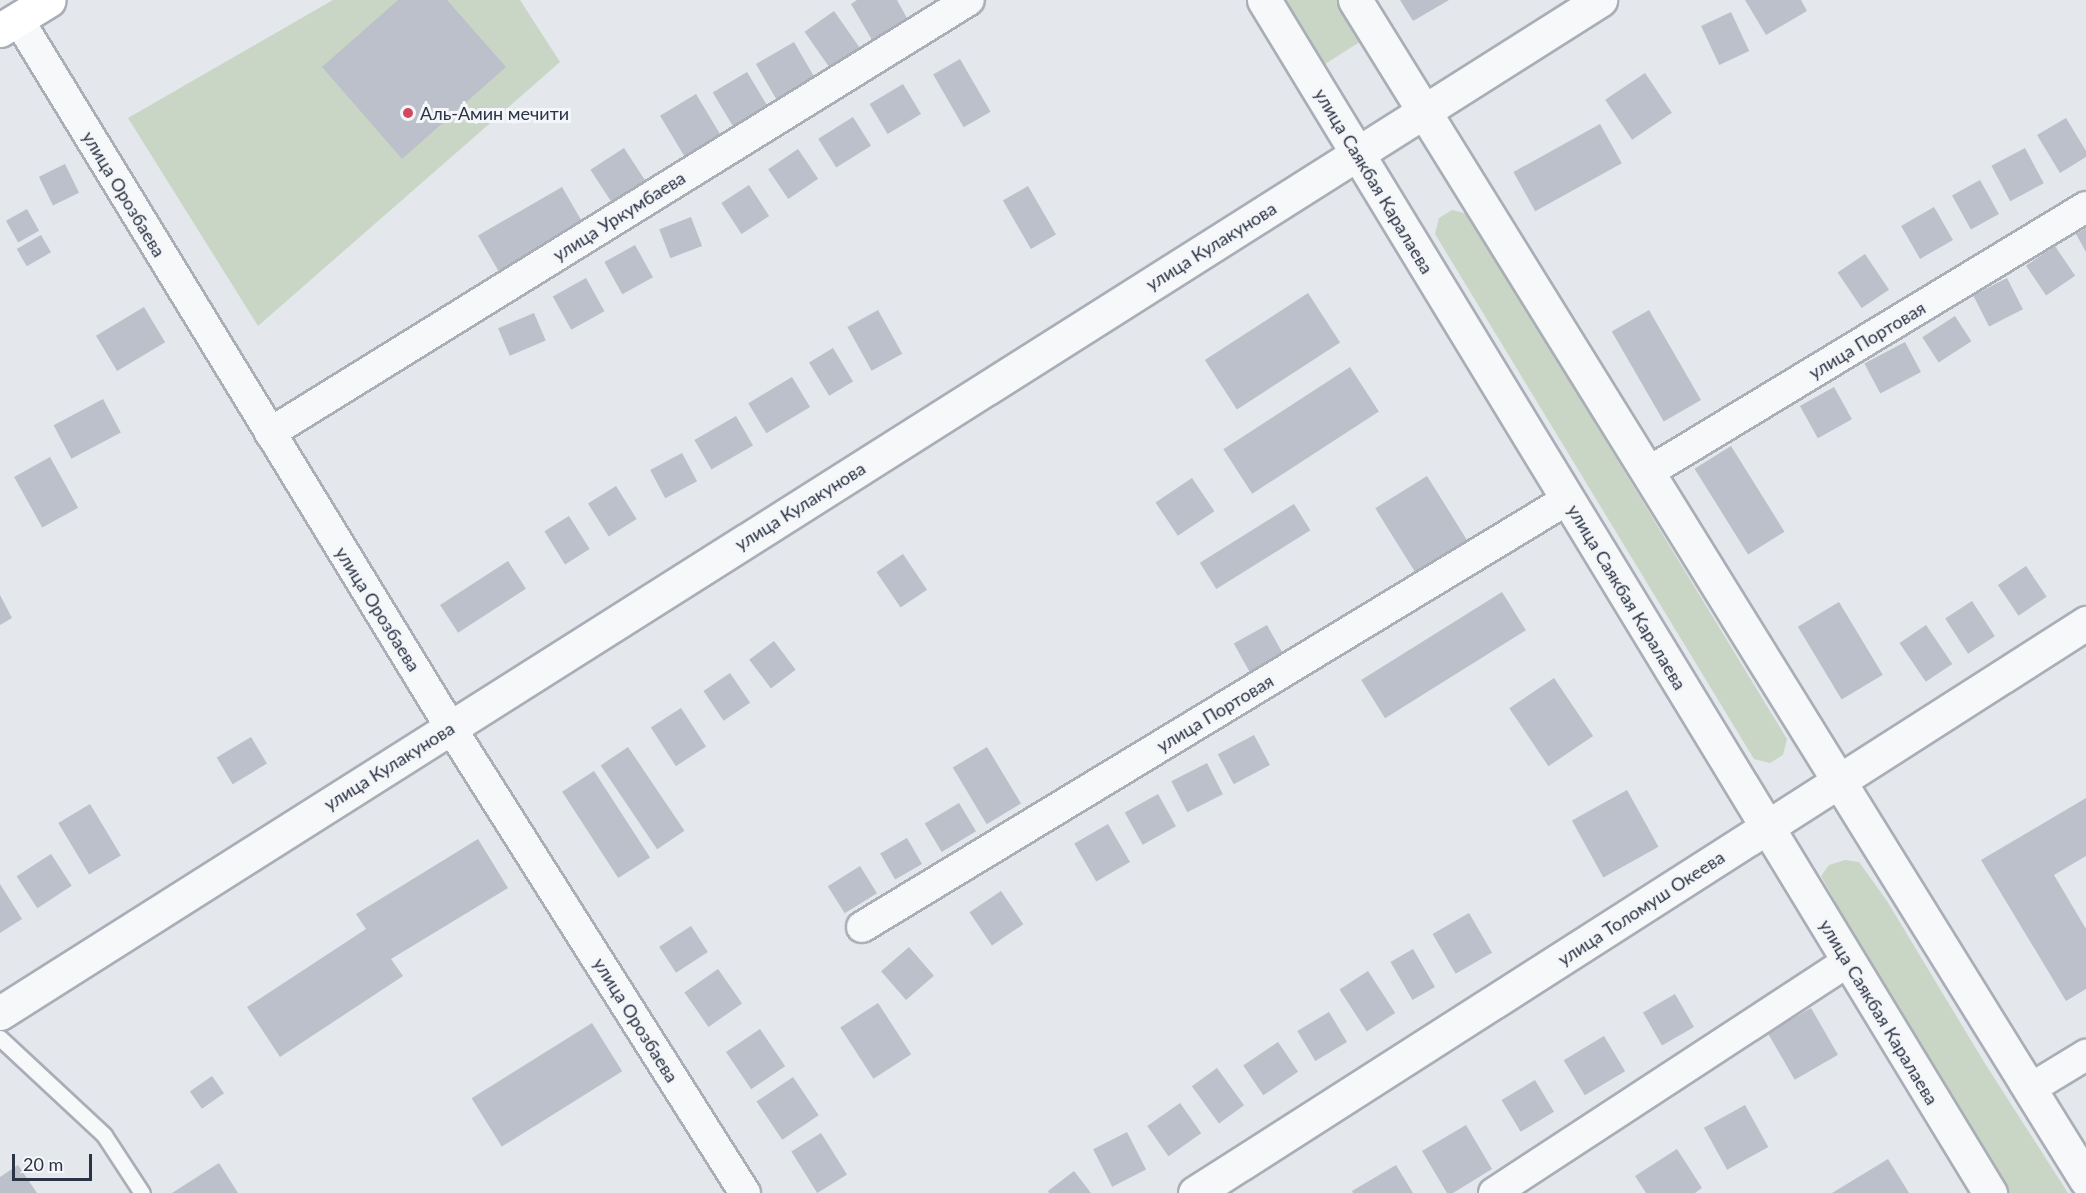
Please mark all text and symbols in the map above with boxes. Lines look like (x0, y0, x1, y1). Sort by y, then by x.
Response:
street label: улица Саякбая Каралаева (1310, 84, 1438, 278)
place label: Аль-Амин мечити (420, 102, 569, 124)
marker: Аль-Амин мечити (401, 106, 415, 120)
street label: улица Орозбаева (78, 127, 170, 261)
street label: улица Уркумбаева (549, 167, 689, 265)
street label: улица Кулакунова (1142, 197, 1280, 295)
street label: улица Портовая (1805, 297, 1929, 383)
street label: улица Кулакунова (731, 457, 869, 555)
street label: улица Саякбая Каралаева (1563, 500, 1691, 694)
street label: улица Орозбаева (331, 543, 425, 675)
street label: улица Портовая (1153, 670, 1277, 756)
street label: улица Кулакунова (320, 717, 458, 815)
street label: улица Толомуш Океева (1554, 846, 1728, 970)
street label: улица Саякбая Каралаева (1815, 915, 1943, 1109)
street label: улица Орозбаева (589, 954, 683, 1086)
scale bar (15, 1142, 94, 1180)
text: 20 m (23, 1153, 63, 1175)

